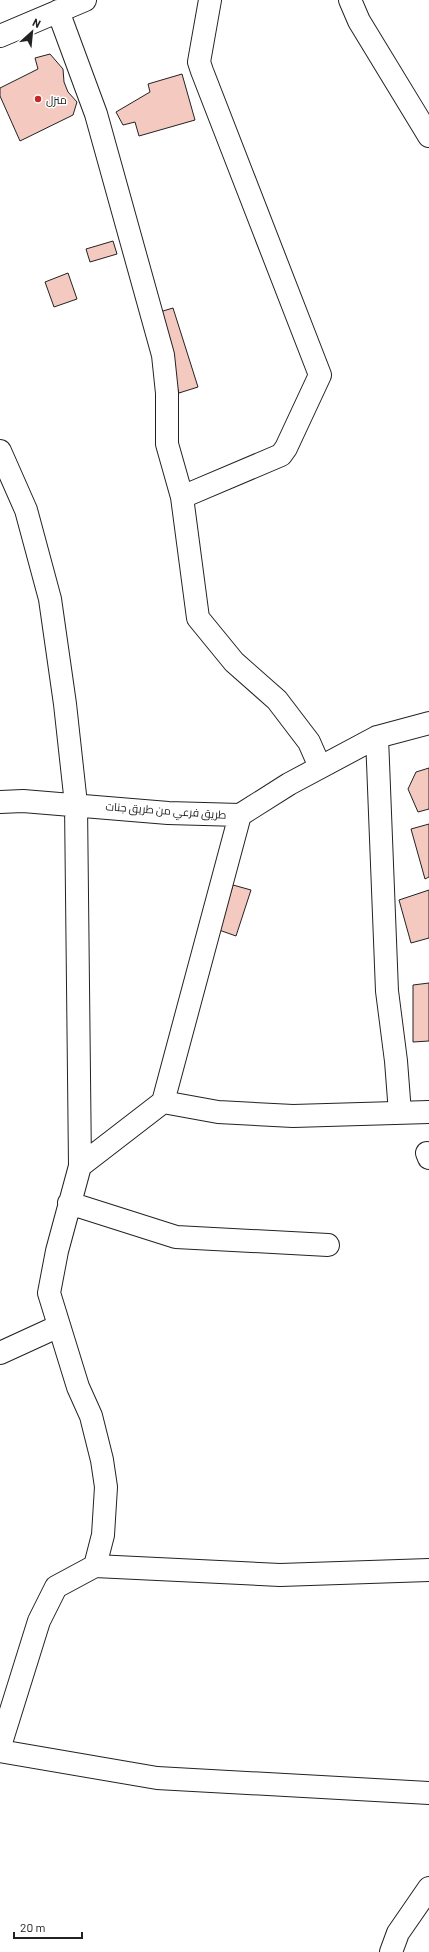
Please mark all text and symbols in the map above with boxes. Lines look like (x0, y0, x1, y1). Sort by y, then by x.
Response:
north arrow (12, 12, 52, 52)
text: N (31, 15, 43, 30)
place label: منزل (46, 93, 67, 107)
marker: منزل (33, 94, 43, 104)
street label: طريق فرعي من طريق جنات (105, 799, 227, 824)
scale bar (14, 1914, 82, 1940)
text: 20 m (20, 1920, 46, 1934)

